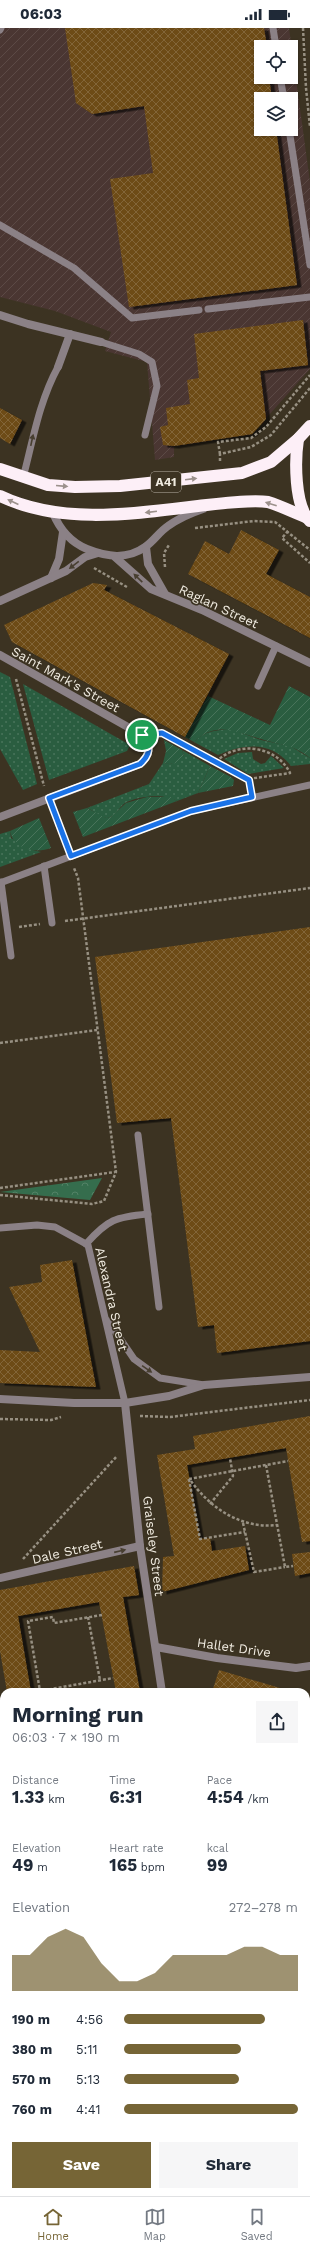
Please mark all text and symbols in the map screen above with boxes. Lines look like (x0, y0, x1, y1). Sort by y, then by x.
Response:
text: 06:03 (20, 5, 62, 23)
map controls (254, 40, 298, 136)
button: locate (254, 40, 298, 84)
button: layers (254, 92, 298, 136)
one-way arrow (30, 434, 36, 446)
road number: A41 (151, 472, 181, 492)
one-way arrow (185, 476, 197, 482)
one-way arrow (55, 482, 68, 489)
one-way arrow (7, 499, 18, 505)
one-way arrow (265, 501, 277, 507)
one-way arrow (145, 509, 157, 515)
one-way arrow (69, 561, 80, 569)
one-way arrow (133, 573, 143, 583)
street label: Raglan Street (177, 582, 261, 632)
street label: Saint Mark's Street (9, 643, 123, 716)
pin (125, 718, 159, 752)
icon: arrive (131, 724, 153, 746)
street label: Alexandra Street (92, 1246, 131, 1353)
one-way arrow (142, 1365, 152, 1373)
street label: Graiseley Street (140, 1495, 167, 1598)
street label: Dale Street (30, 1536, 104, 1567)
one-way arrow (114, 1547, 126, 1553)
street label: Hallet Drive (196, 1635, 272, 1660)
button: share (256, 1701, 298, 1743)
text: Morning run (12, 1702, 144, 1727)
text: 06:03 · 7 × 190 m (12, 1730, 120, 1745)
text: Distance (12, 1774, 59, 1787)
text: Time (109, 1774, 136, 1787)
text: Pace (207, 1774, 232, 1787)
text: 1.33 (12, 1787, 44, 1807)
text: 6:31 (109, 1787, 142, 1807)
text: 4:54 (207, 1787, 244, 1807)
text: km (44, 1793, 65, 1806)
text: /km (244, 1793, 269, 1806)
text: Elevation (12, 1842, 61, 1855)
text: Heart rate (109, 1842, 164, 1855)
text: kcal (207, 1842, 228, 1855)
text: 49 (12, 1855, 33, 1875)
text: 165 (109, 1855, 137, 1875)
text: 99 (207, 1855, 228, 1875)
text: m (33, 1861, 48, 1874)
text: bpm (137, 1861, 165, 1874)
text: Elevation (12, 1900, 70, 1915)
text: 272–278 m (229, 1900, 298, 1915)
text: 190 m (12, 2012, 50, 2027)
text: 4:56 (76, 2012, 103, 2027)
text: 380 m (12, 2042, 52, 2057)
text: 5:11 (76, 2042, 98, 2057)
text: 570 m (12, 2072, 51, 2087)
text: 5:13 (76, 2072, 100, 2087)
text: 760 m (12, 2102, 52, 2117)
text: 4:41 (76, 2102, 101, 2117)
button: Save (12, 2142, 151, 2188)
button: Share (159, 2142, 298, 2188)
tab: Home (37, 2206, 69, 2243)
tab: Map (144, 2206, 166, 2243)
tab: Saved (241, 2206, 273, 2243)

